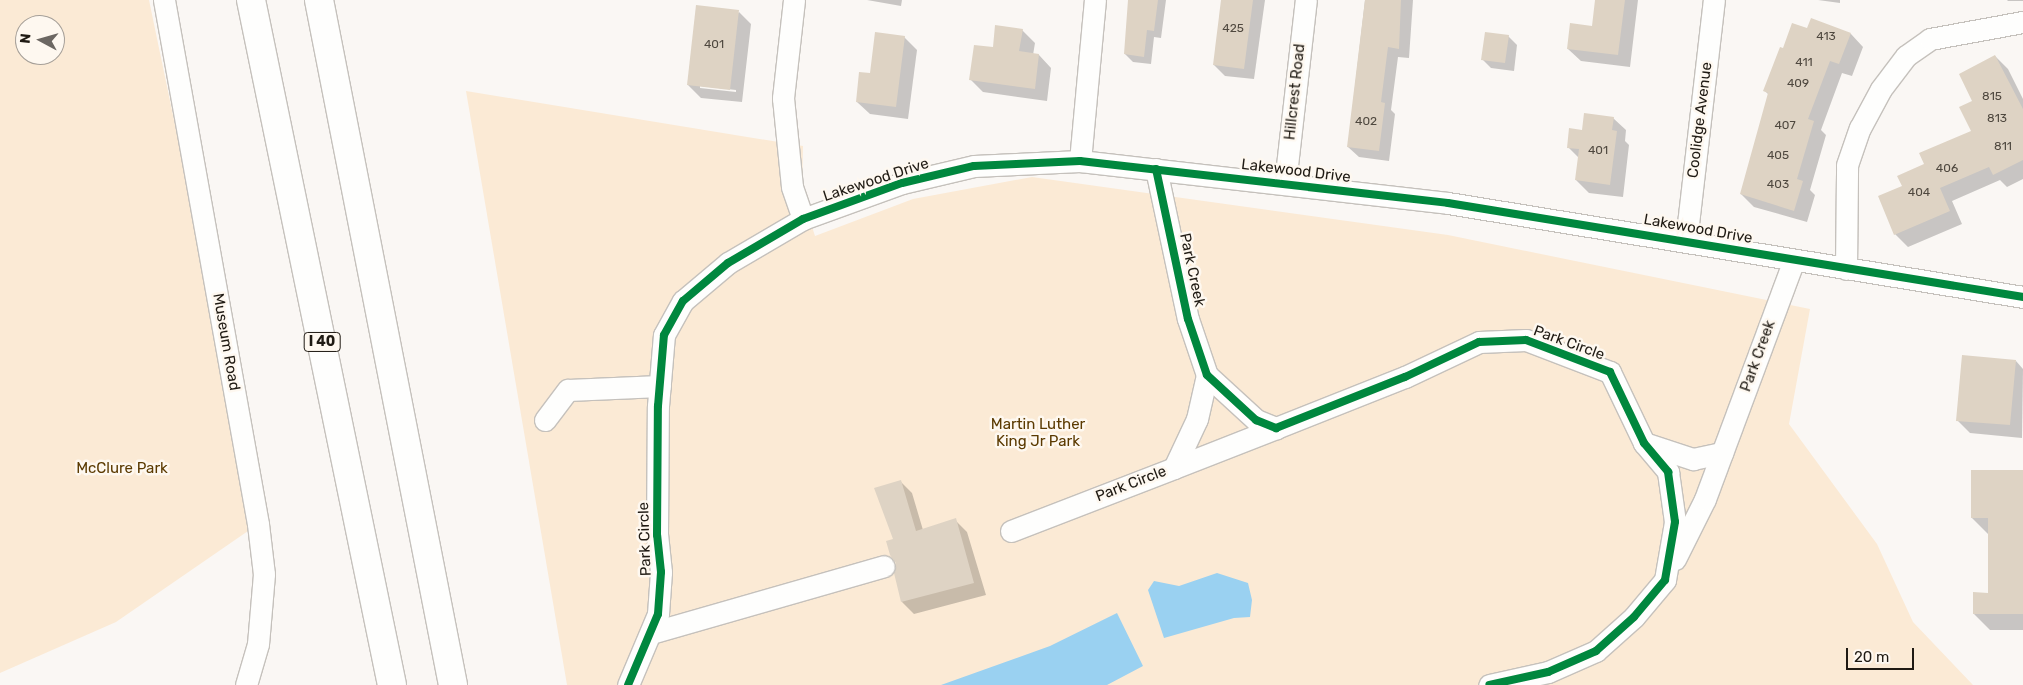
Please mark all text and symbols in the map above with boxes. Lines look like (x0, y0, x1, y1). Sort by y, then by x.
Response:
north arrow (15, 15, 65, 65)
house number: 425 (1222, 22, 1244, 36)
house number: 413 (1816, 30, 1836, 44)
text: N (17, 33, 35, 44)
house number: 401 (704, 38, 724, 52)
street label: Hillcrest Road (1281, 43, 1309, 141)
house number: 411 (1795, 56, 1813, 70)
street label: Coolidge Avenue (1684, 61, 1716, 179)
house number: 409 (1787, 77, 1809, 91)
house number: 815 (1982, 90, 2002, 104)
house number: 813 (1987, 112, 2007, 126)
house number: 402 (1355, 115, 1377, 129)
house number: 407 (1774, 119, 1796, 133)
house number: 811 (1994, 140, 2012, 154)
house number: 401 (1588, 144, 1608, 158)
house number: 405 (1767, 149, 1789, 163)
street label: Lakewood Drive (821, 154, 931, 206)
street label: Lakewood Drive (1240, 155, 1352, 187)
house number: 406 (1936, 162, 1958, 176)
house number: 403 (1767, 178, 1789, 192)
house number: 404 (1908, 186, 1930, 200)
street label: Lakewood Drive (1642, 211, 1754, 247)
street label: Park Creek (1175, 231, 1209, 309)
street label: Museum Road (209, 292, 243, 392)
street label: Park Creek (1737, 318, 1779, 394)
street label: Park Circle (1531, 322, 1607, 364)
road number: I 40 (303, 331, 341, 354)
park label: Martin Luther King Jr Park (991, 415, 1085, 450)
park label: McClure Park (76, 460, 168, 478)
street label: Park Circle (1093, 462, 1169, 506)
street label: Park Circle (635, 502, 655, 576)
scale bar (1848, 638, 1916, 670)
text: 20 m (1854, 648, 1889, 666)

